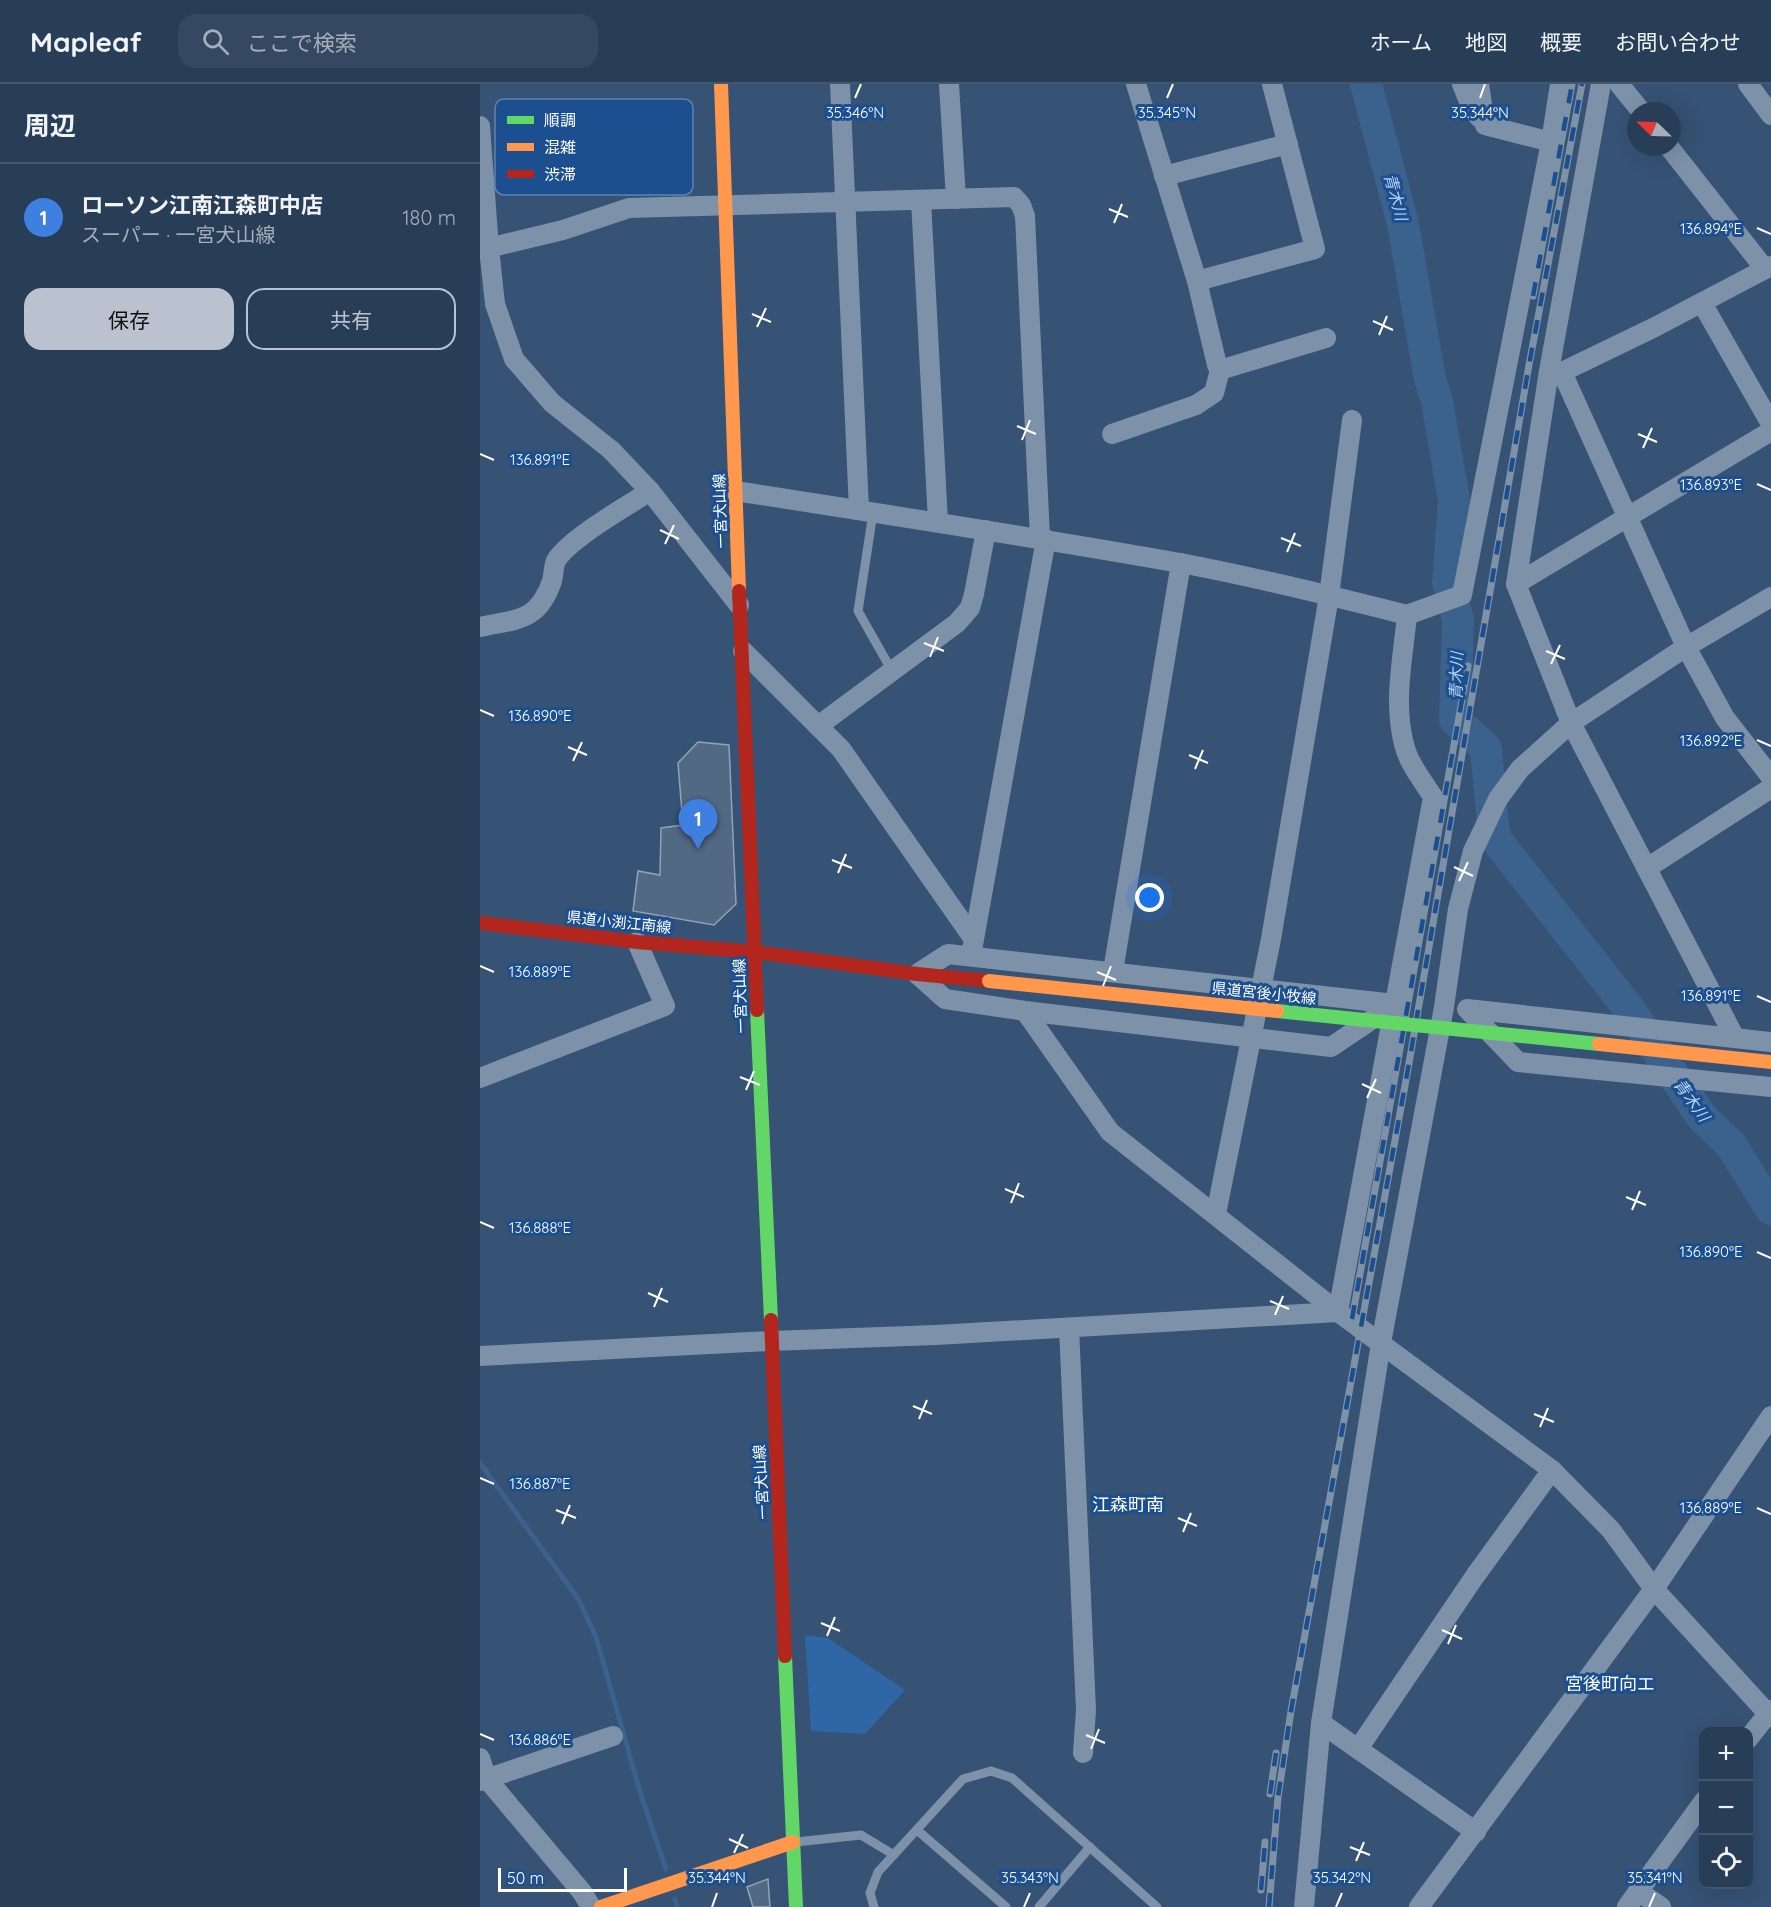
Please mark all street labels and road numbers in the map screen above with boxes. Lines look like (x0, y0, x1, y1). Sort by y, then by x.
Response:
street label: 一宮犬山線 (709, 473, 731, 549)
street label: 県道小渕江南線 (566, 907, 672, 937)
street label: 一宮犬山線 (729, 958, 751, 1034)
street label: 県道宮後小牧線 (1211, 978, 1317, 1008)
street label: 一宮犬山線 (750, 1444, 772, 1520)

